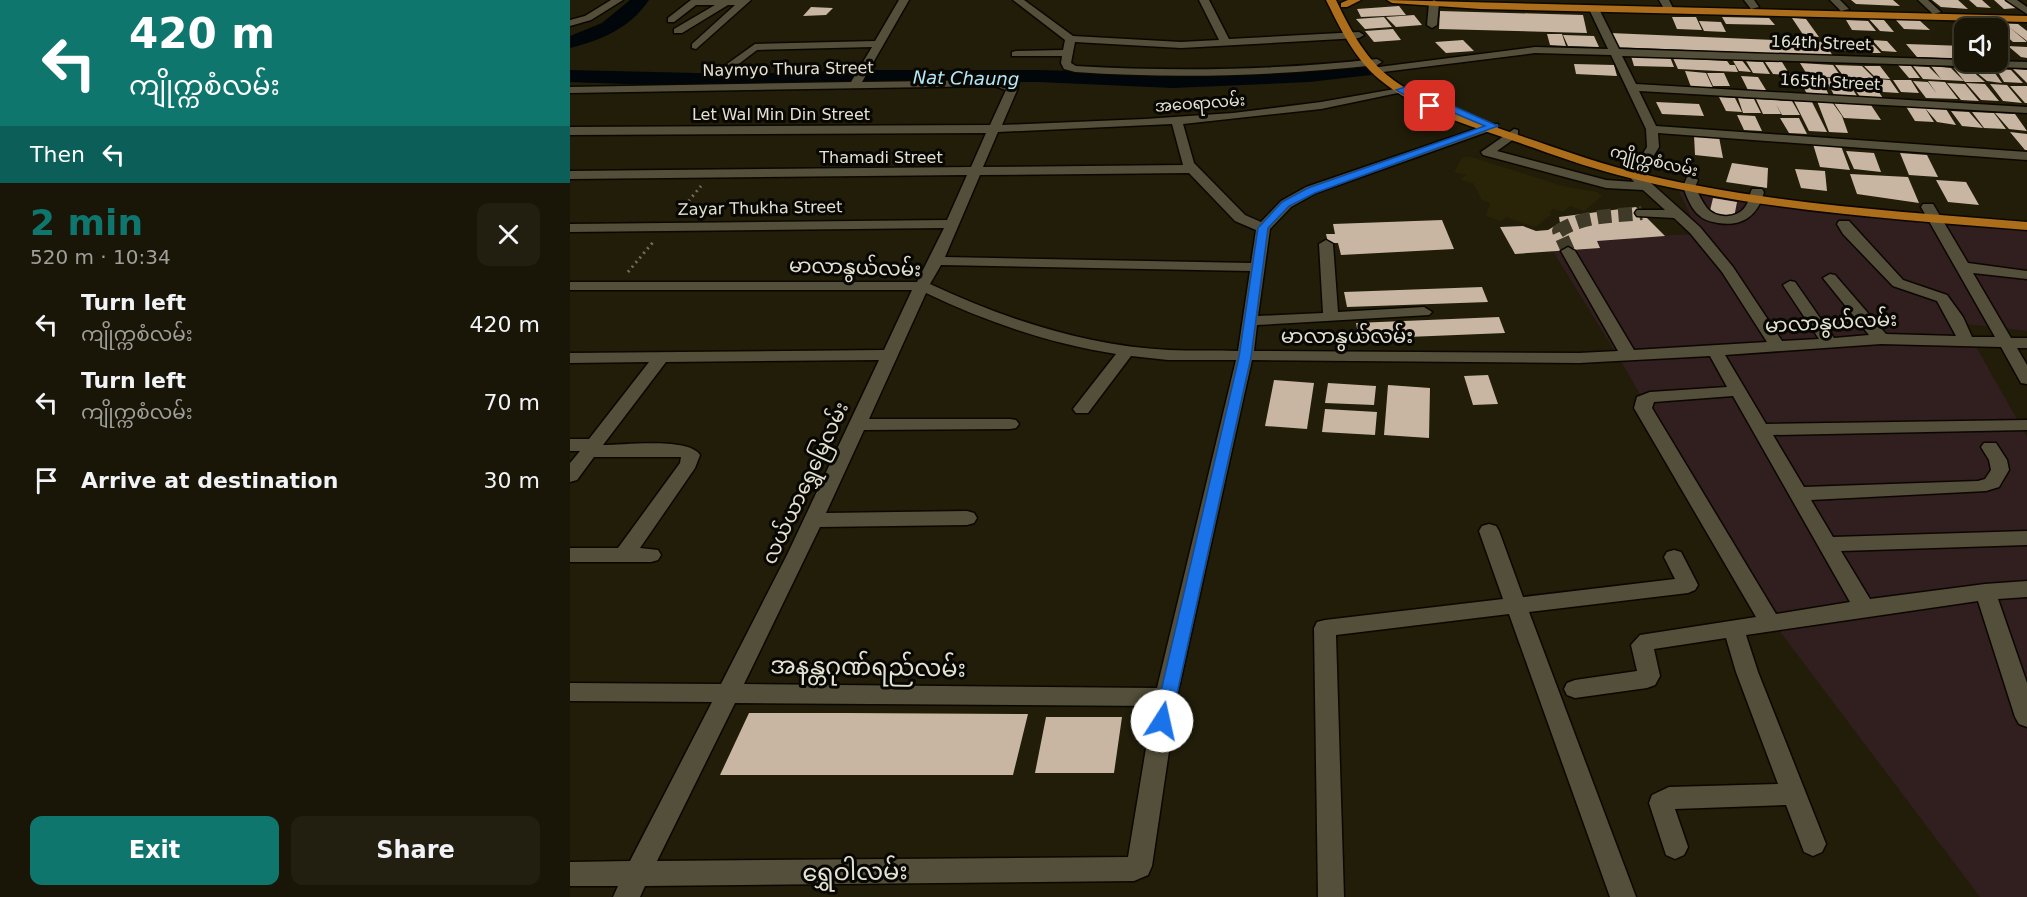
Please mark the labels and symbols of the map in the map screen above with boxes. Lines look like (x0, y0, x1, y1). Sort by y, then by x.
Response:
street label: 164th Street (1770, 32, 1872, 54)
street label: Naymyo Thura Street (702, 58, 874, 80)
water label: Nat Chaung (913, 67, 1019, 89)
street label: 165th Street (1779, 70, 1881, 94)
pin (1404, 80, 1455, 131)
street label: အဝေရာလမ်း (1154, 88, 1246, 120)
street label: Let Wal Min Din Street (692, 105, 870, 124)
street label: ကျိုက္ကစံလမ်း (1607, 140, 1700, 184)
street label: Thamadi Street (818, 148, 943, 167)
street label: Zayar Thukha Street (678, 197, 842, 219)
street label: မာလာနွယ်လမ်း (788, 251, 922, 285)
street label: မာလာနွယ်လမ်း (1764, 305, 1898, 341)
street label: မာလာနွယ်လမ်း (1281, 322, 1413, 352)
street label: လယ်ယာရွှေမြေလမ်း (755, 397, 857, 570)
street label: အနန္တဂုဏ်ရည်လမ်း (770, 649, 966, 688)
position arrow (1130, 689, 1194, 753)
street label: ရွှေဝါလမ်း (802, 855, 908, 892)

